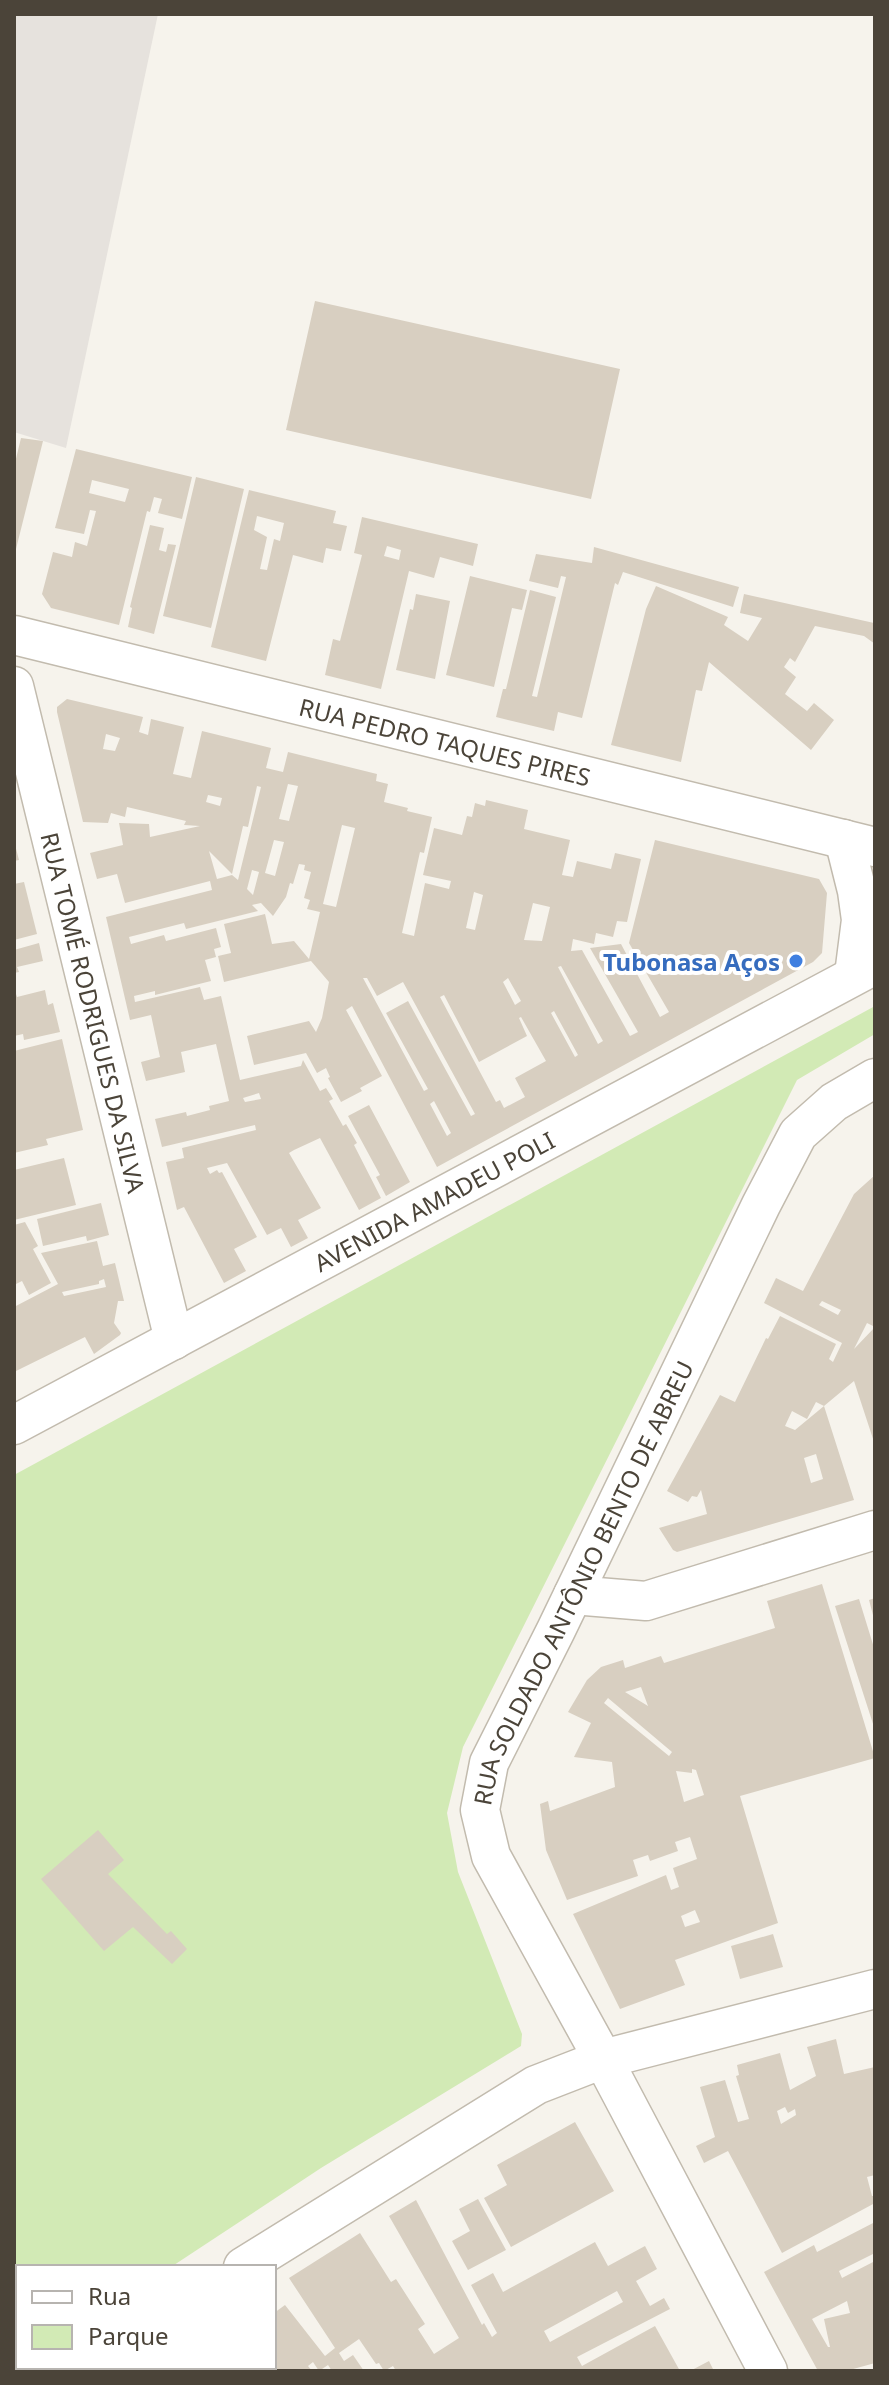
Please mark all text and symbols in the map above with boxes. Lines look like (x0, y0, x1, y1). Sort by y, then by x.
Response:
street label: RUA PEDRO TAQUES PIRES (296, 689, 594, 793)
street label: RUA TOMÉ RODRIGUES DA SILVA (34, 829, 154, 1197)
place label: Tubonasa Aços (603, 945, 780, 978)
marker: Tubonasa Aços (787, 952, 805, 970)
street label: AVENIDA AMADEU POLI (308, 1123, 560, 1278)
street label: RUA SOLDADO ANTÔNIO BENTO DE ABREU (465, 1355, 700, 1808)
legend (16, 2265, 276, 2369)
text: Rua (88, 2279, 131, 2312)
text: Parque (88, 2319, 169, 2352)

